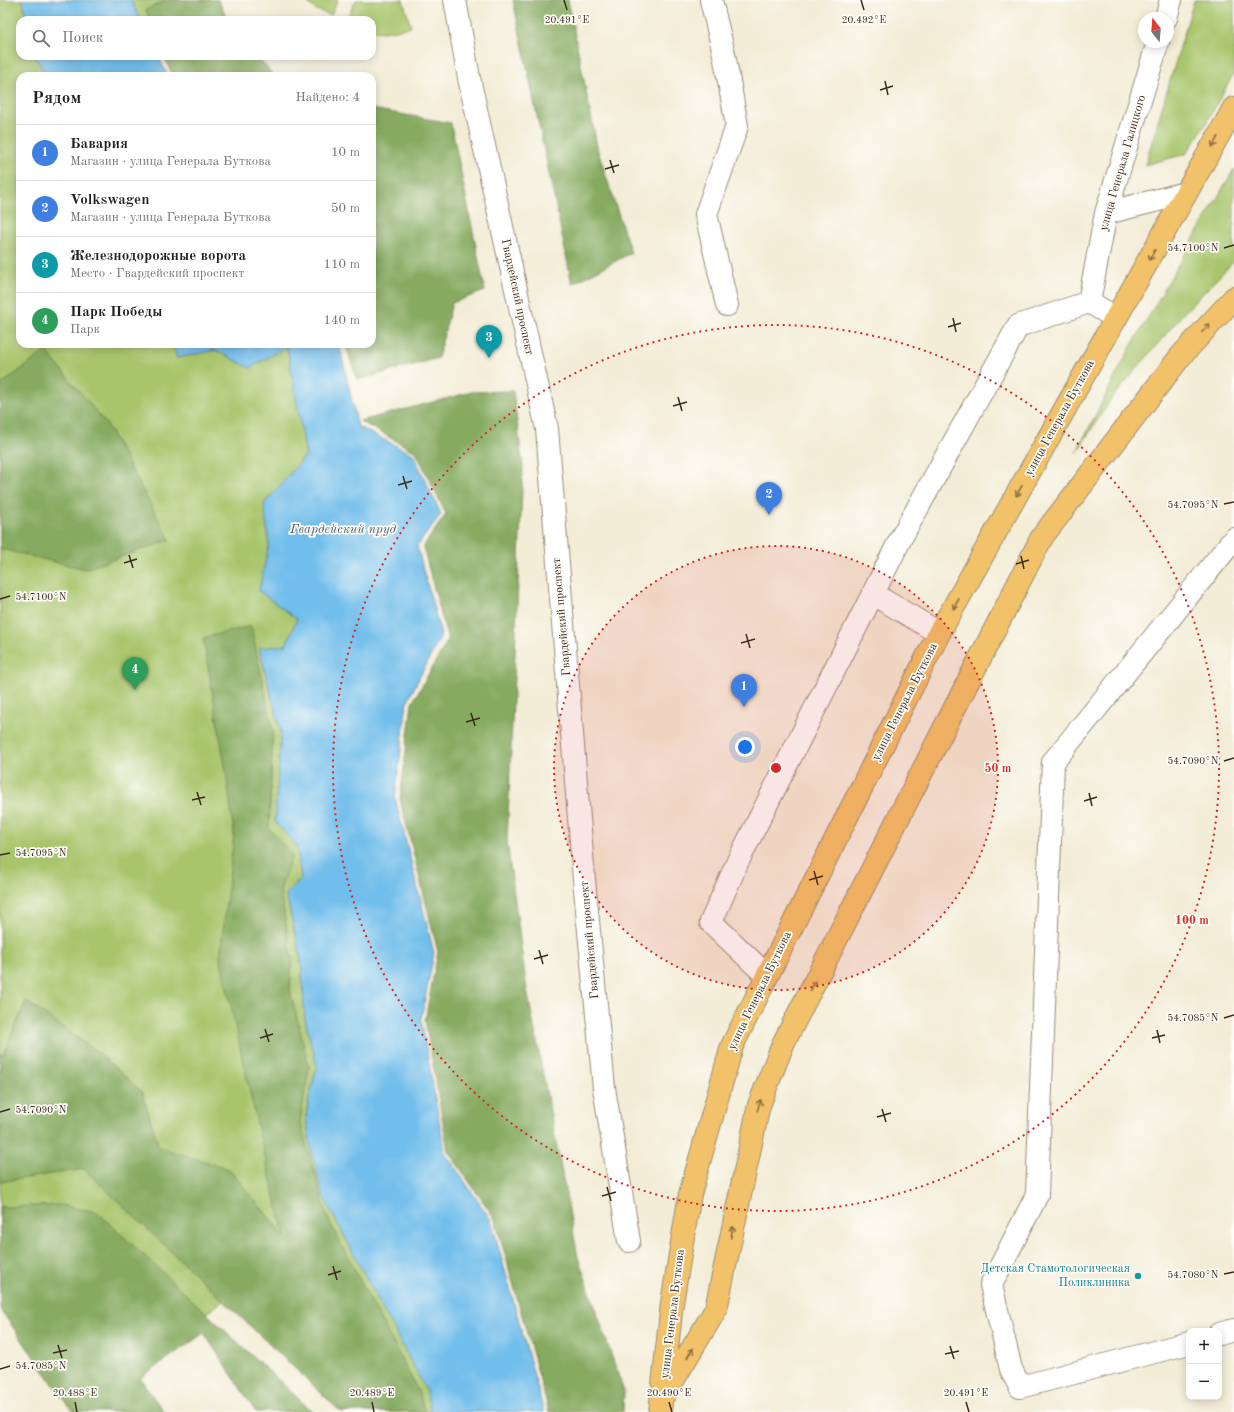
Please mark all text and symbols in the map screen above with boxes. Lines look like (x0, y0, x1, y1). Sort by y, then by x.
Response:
north arrow (1138, 12, 1174, 48)
text: 20.491°E (545, 15, 589, 25)
text: 20.492°E (842, 15, 886, 25)
search box (16, 16, 376, 60)
icon: search (30, 27, 52, 49)
text: Поиск (62, 31, 103, 46)
text: Рядом (32, 90, 81, 107)
text: Найдено: 4 (296, 91, 360, 104)
street label: улица Генерала Галицкого (1098, 94, 1148, 232)
one-way arrow (1211, 136, 1218, 148)
text: Бавария (70, 137, 128, 152)
text: 1 (41, 146, 49, 159)
text: 10 m (331, 146, 360, 159)
text: Магазин · улица Генерала Буткова (70, 155, 271, 168)
text: Volkswagen (70, 193, 150, 208)
text: 2 (41, 202, 49, 215)
text: 50 m (331, 202, 360, 215)
text: Магазин · улица Генерала Буткова (70, 211, 271, 224)
street label: Гвардейский проспект (499, 238, 535, 357)
text: 54.7100°N (1167, 243, 1219, 253)
text: Железнодорожные ворота (70, 249, 246, 264)
one-way arrow (1147, 249, 1155, 261)
text: 3 (41, 258, 49, 271)
text: 110 m (323, 258, 360, 271)
text: Место · Гвардейский проспект (70, 267, 244, 280)
text: Парк Победы (70, 305, 163, 320)
text: 4 (41, 314, 49, 327)
text: 140 m (323, 314, 360, 327)
text: Парк (70, 323, 100, 336)
one-way arrow (1201, 324, 1210, 334)
pin: 3 (476, 325, 502, 358)
street label: улица Генерала Буткова (1023, 358, 1097, 478)
pin: 2 (756, 482, 782, 515)
one-way arrow (1015, 484, 1023, 496)
text: 54.7095°N (1167, 500, 1219, 510)
water label: Гвардейский пруд (289, 523, 397, 536)
street label: Гвардейский проспект (551, 557, 573, 677)
text: 54.7100°N (15, 592, 67, 602)
one-way arrow (951, 598, 959, 610)
street label: улица Генерала Буткова (870, 641, 940, 763)
pin: 4 (122, 657, 148, 690)
pin: 1 (731, 674, 757, 707)
your location (735, 737, 755, 757)
text: 54.7090°N (1167, 756, 1219, 766)
centre of rings (769, 761, 783, 775)
text: 50 m (985, 762, 1012, 775)
text: 54.7095°N (15, 848, 67, 858)
street label: Гвардейский проспект (579, 880, 601, 1000)
text: 100 m (1175, 915, 1209, 927)
street label: улица Генерала Буткова (726, 930, 794, 1052)
one-way arrow (809, 980, 817, 992)
text: 54.7085°N (1167, 1013, 1219, 1023)
one-way arrow (756, 1099, 764, 1111)
text: 54.7090°N (15, 1105, 67, 1115)
one-way arrow (728, 1225, 736, 1238)
street label: улица Генерала Буткова (659, 1249, 687, 1379)
place label: Детская Стамотологическая Поликлиника (980, 1263, 1130, 1289)
text: 54.7080°N (1167, 1270, 1219, 1280)
marker: Детская Стамотологическая Поликлиника (1133, 1271, 1143, 1281)
map controls (1186, 1328, 1222, 1400)
button: + (1186, 1328, 1222, 1364)
one-way arrow (686, 1347, 694, 1359)
text: 54.7085°N (15, 1361, 67, 1371)
button: − (1186, 1364, 1222, 1400)
text: 20.488°E (53, 1388, 97, 1398)
text: 20.489°E (350, 1388, 394, 1398)
text: 20.490°E (647, 1388, 691, 1398)
text: 20.491°E (944, 1388, 988, 1398)

